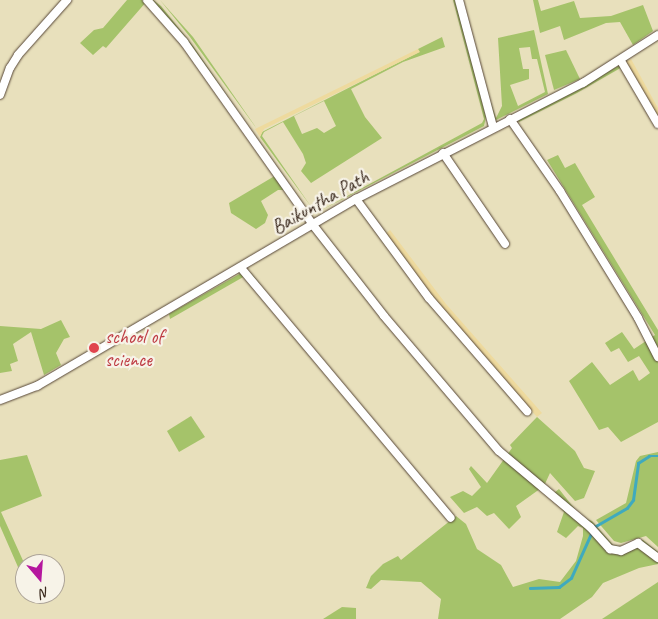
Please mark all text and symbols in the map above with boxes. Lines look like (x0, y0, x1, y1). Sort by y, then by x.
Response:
street label: Baikuntha Path (267, 164, 373, 240)
place label: school of science (105, 324, 163, 371)
marker: school of science (87, 341, 101, 355)
north arrow (15, 554, 65, 604)
text: N (38, 583, 51, 602)

